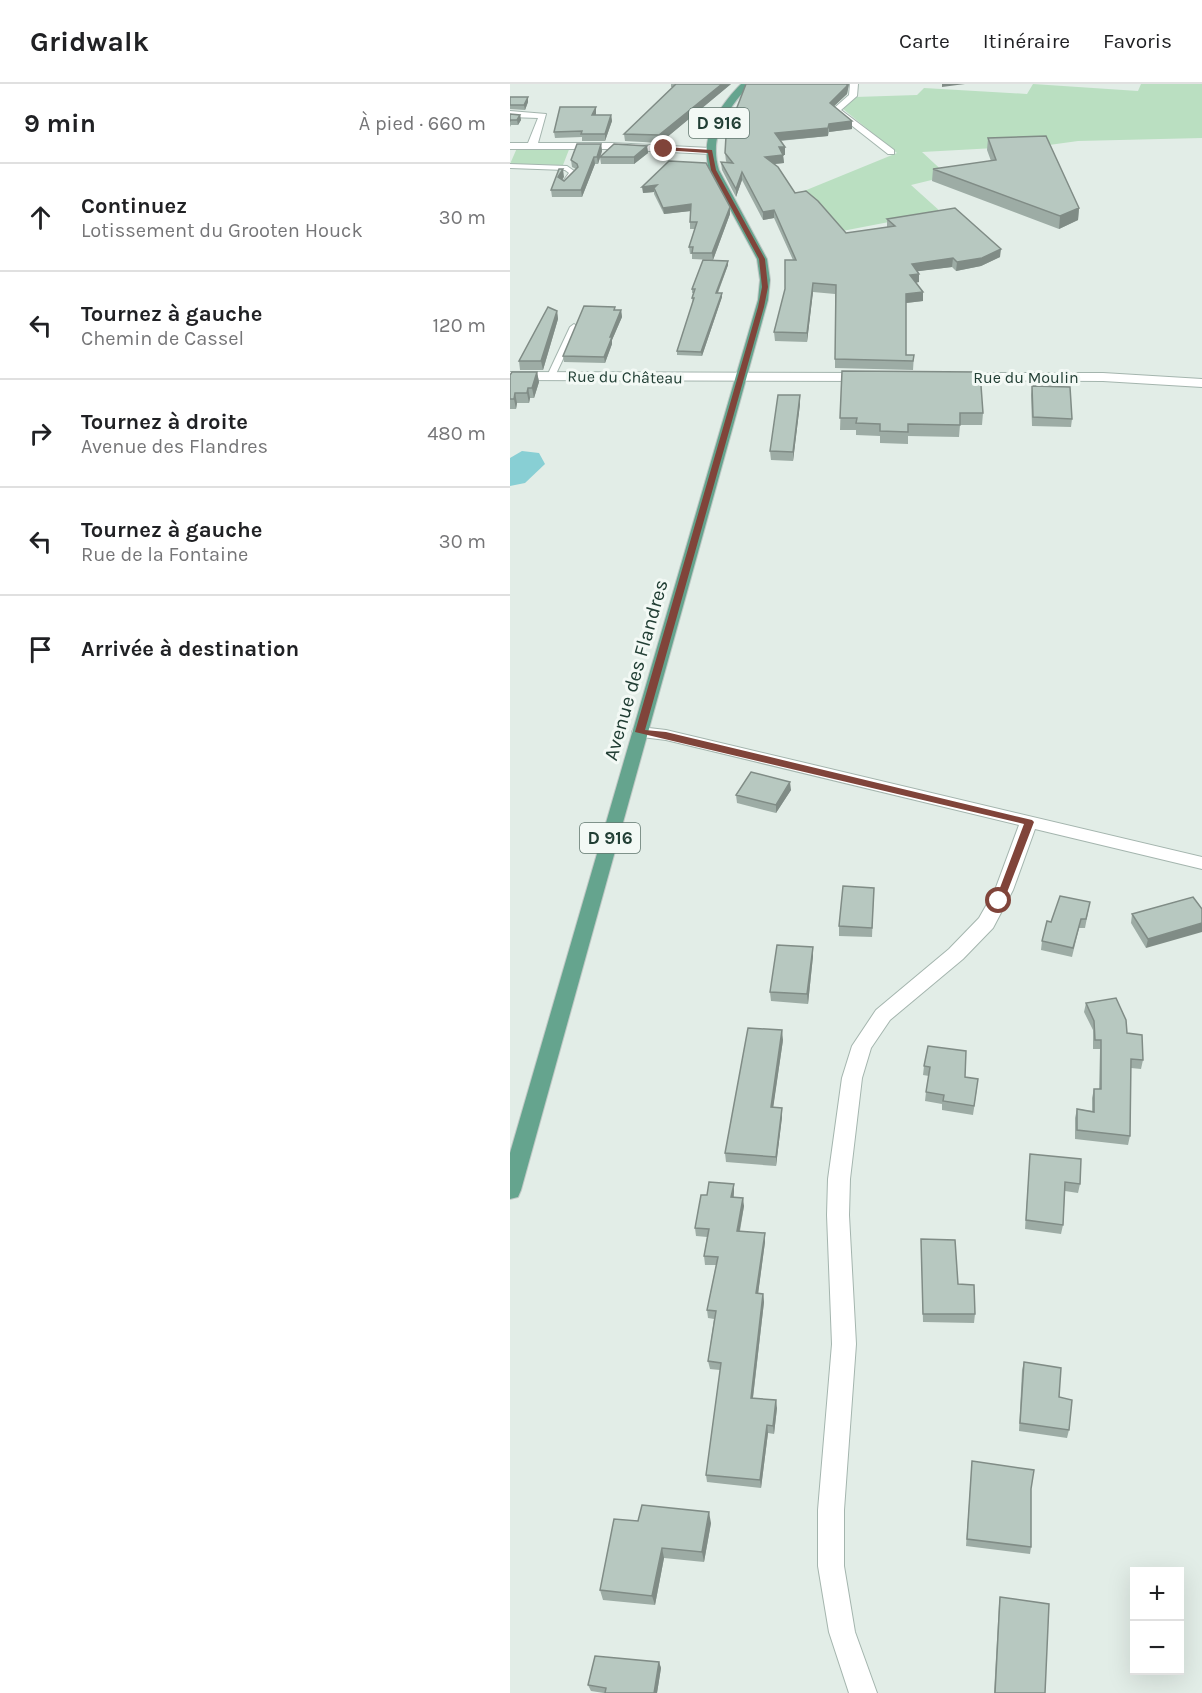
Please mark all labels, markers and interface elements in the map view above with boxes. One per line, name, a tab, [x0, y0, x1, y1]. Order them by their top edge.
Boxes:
text: Gridwalk	[30, 25, 149, 58]
text: Carte	[899, 29, 950, 53]
text: Itinéraire	[983, 29, 1070, 53]
text: Favoris	[1103, 29, 1172, 53]
text: 9 min	[24, 108, 96, 139]
road number: D 916	[689, 108, 749, 138]
text: À pied · 660 m	[359, 112, 486, 135]
route end	[650, 135, 676, 161]
text: Continuez	[81, 193, 187, 219]
icon: ahead	[24, 201, 57, 234]
text: 30 m	[439, 206, 486, 229]
text: Lotissement du Grooten Houck	[81, 219, 363, 242]
text: Tournez à gauche	[81, 301, 262, 327]
icon: left	[24, 309, 57, 342]
text: 120 m	[432, 314, 486, 337]
text: Chemin de Cassel	[81, 327, 244, 350]
street label: Rue du Château	[567, 366, 683, 388]
street label: Rue du Moulin	[973, 368, 1079, 387]
text: Tournez à droite	[81, 409, 248, 435]
icon: right	[24, 417, 57, 450]
text: 480 m	[427, 422, 486, 445]
text: Avenue des Flandres	[81, 435, 268, 458]
text: Tournez à gauche	[81, 517, 262, 543]
icon: left	[24, 525, 57, 558]
text: 30 m	[439, 530, 486, 553]
text: Rue de la Fontaine	[81, 543, 248, 566]
street label: Avenue des Flandres	[599, 577, 673, 763]
icon: arrive	[24, 633, 57, 666]
text: Arrivée à destination	[81, 636, 299, 662]
road number: D 916	[580, 823, 640, 853]
route start	[985, 887, 1011, 913]
map controls	[1130, 1567, 1184, 1675]
button: +	[1130, 1567, 1184, 1621]
button: −	[1130, 1621, 1184, 1675]

